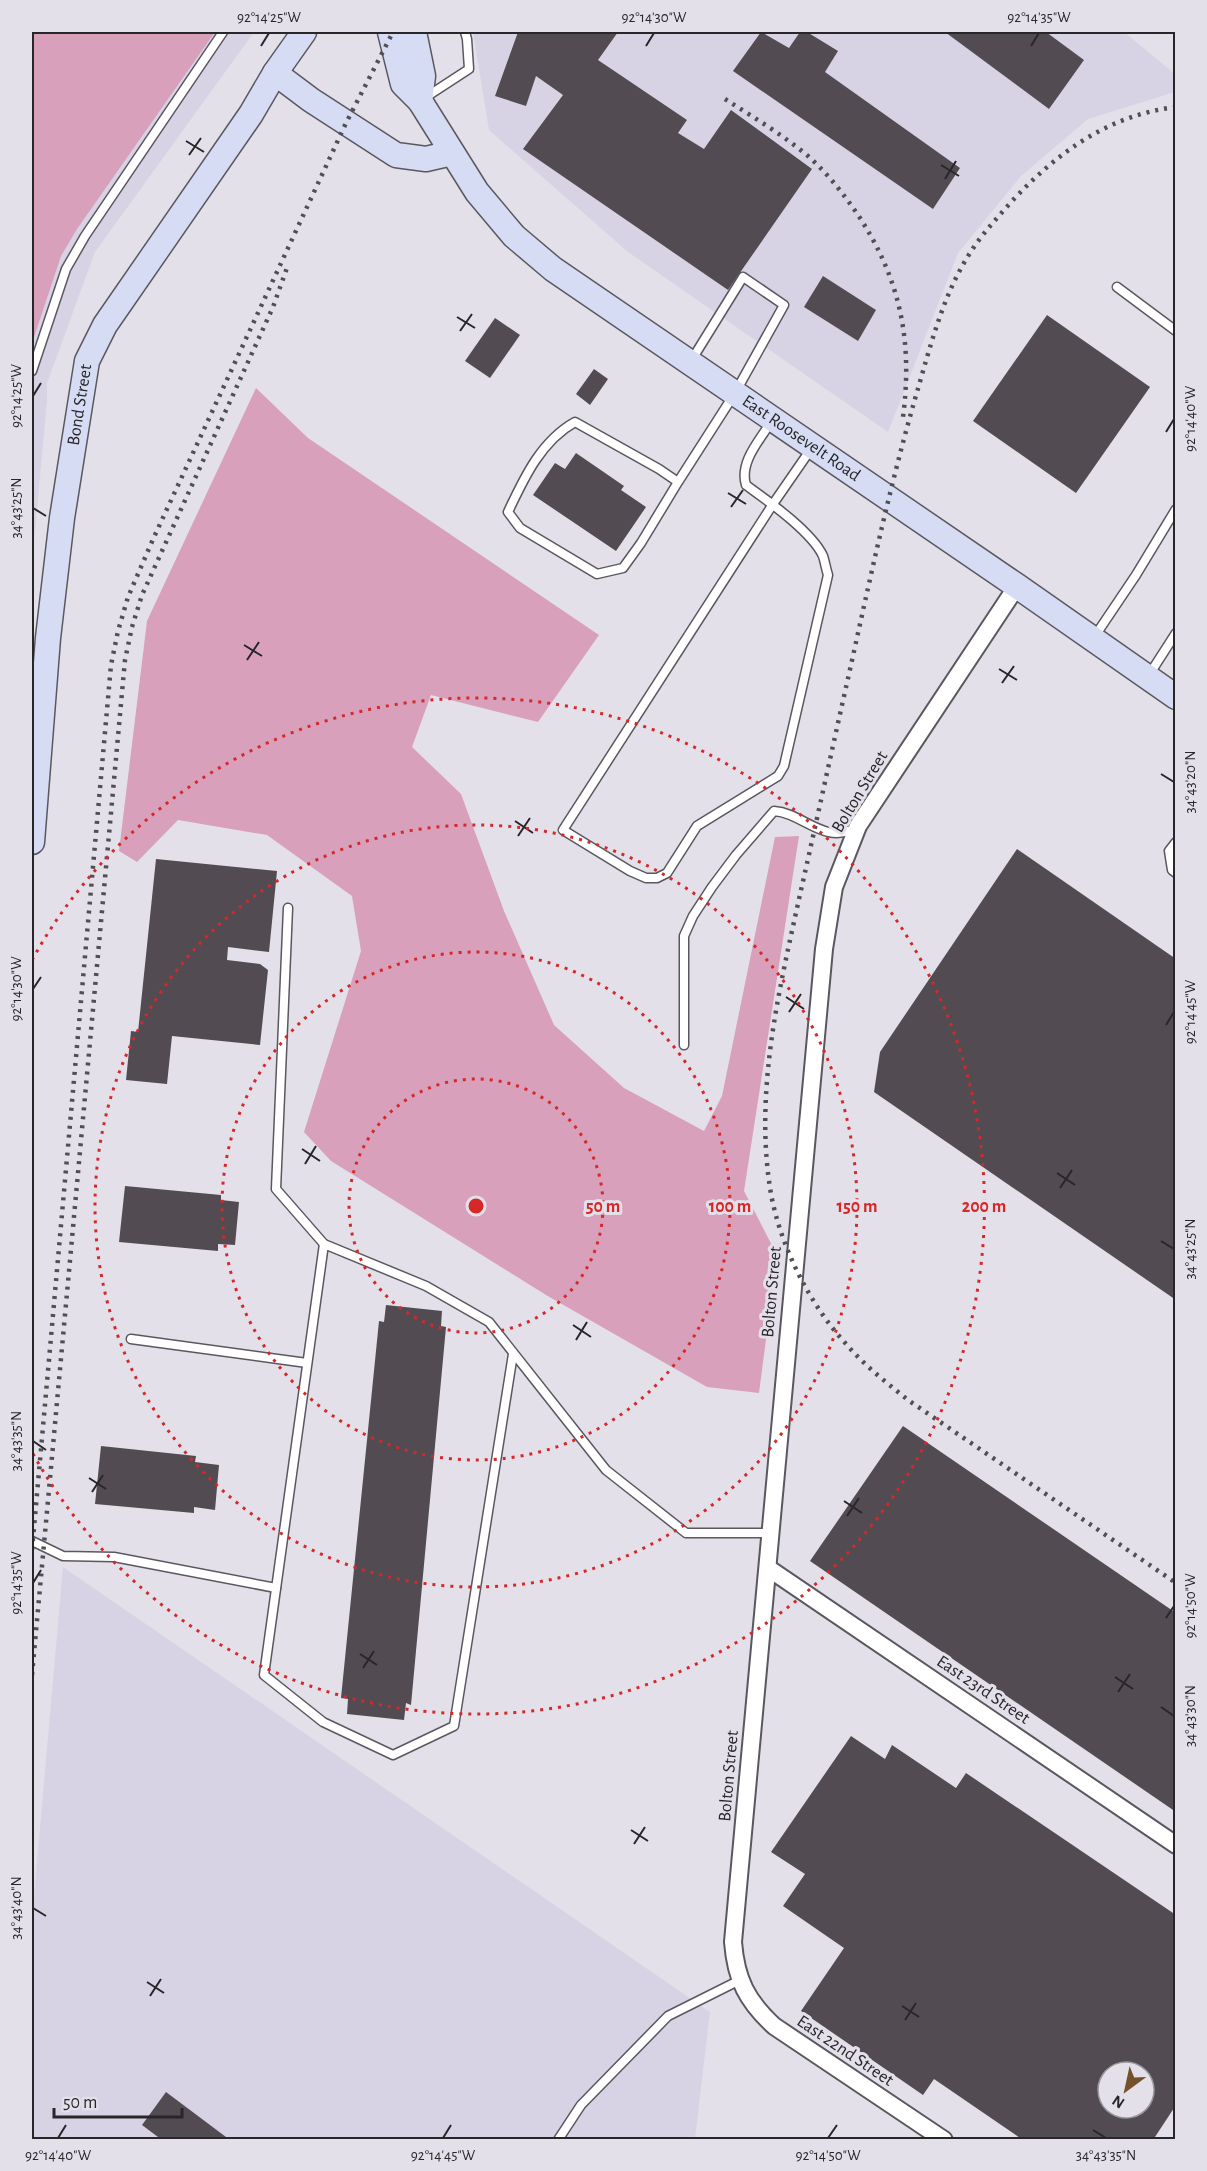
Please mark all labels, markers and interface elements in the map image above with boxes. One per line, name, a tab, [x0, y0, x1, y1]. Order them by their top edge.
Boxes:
text: 92°14'25"W	[237, 10, 302, 25]
text: 92°14'30"W	[621, 10, 687, 25]
text: 92°14'35"W	[1007, 10, 1071, 25]
text: 92°14'25"W	[9, 363, 24, 428]
street label: Bond Street	[65, 363, 95, 447]
text: 92°14'40"W	[1183, 385, 1198, 452]
street label: East Roosevelt Road	[739, 392, 863, 485]
text: 34°43'25"N	[9, 477, 24, 539]
street label: Bolton Street	[829, 748, 891, 836]
text: 34°43'20"N	[1183, 751, 1198, 813]
text: 92°14'30"W	[9, 956, 24, 1022]
text: 92°14'45"W	[1183, 979, 1198, 1044]
centre of rings	[466, 1196, 486, 1216]
text: 50 m	[586, 1198, 620, 1216]
text: 100 m	[709, 1198, 751, 1216]
text: 150 m	[837, 1198, 877, 1216]
text: 200 m	[962, 1198, 1006, 1216]
text: 34°43'25"N	[1183, 1218, 1198, 1280]
street label: Bolton Street	[759, 1245, 785, 1338]
text: 34°43'35"N	[9, 1411, 24, 1471]
text: 92°14'35"W	[9, 1551, 24, 1615]
text: 92°14'50"W	[1183, 1573, 1198, 1639]
street label: East 23rd Street	[933, 1652, 1033, 1728]
text: 34°43'30"N	[1183, 1685, 1198, 1747]
street label: Bolton Street	[716, 1729, 742, 1822]
text: 34°43'40"N	[9, 1876, 24, 1940]
street label: East 22nd Street	[793, 2012, 897, 2090]
north arrow	[1096, 2060, 1156, 2120]
scale bar	[54, 2081, 182, 2119]
text: N	[1109, 2092, 1127, 2111]
text: 50 m	[63, 2094, 97, 2112]
text: 92°14'40"W	[25, 2148, 92, 2163]
text: 92°14'45"W	[411, 2148, 476, 2163]
text: 92°14'50"W	[795, 2148, 861, 2163]
text: 34°43'35"N	[1076, 2148, 1136, 2163]

